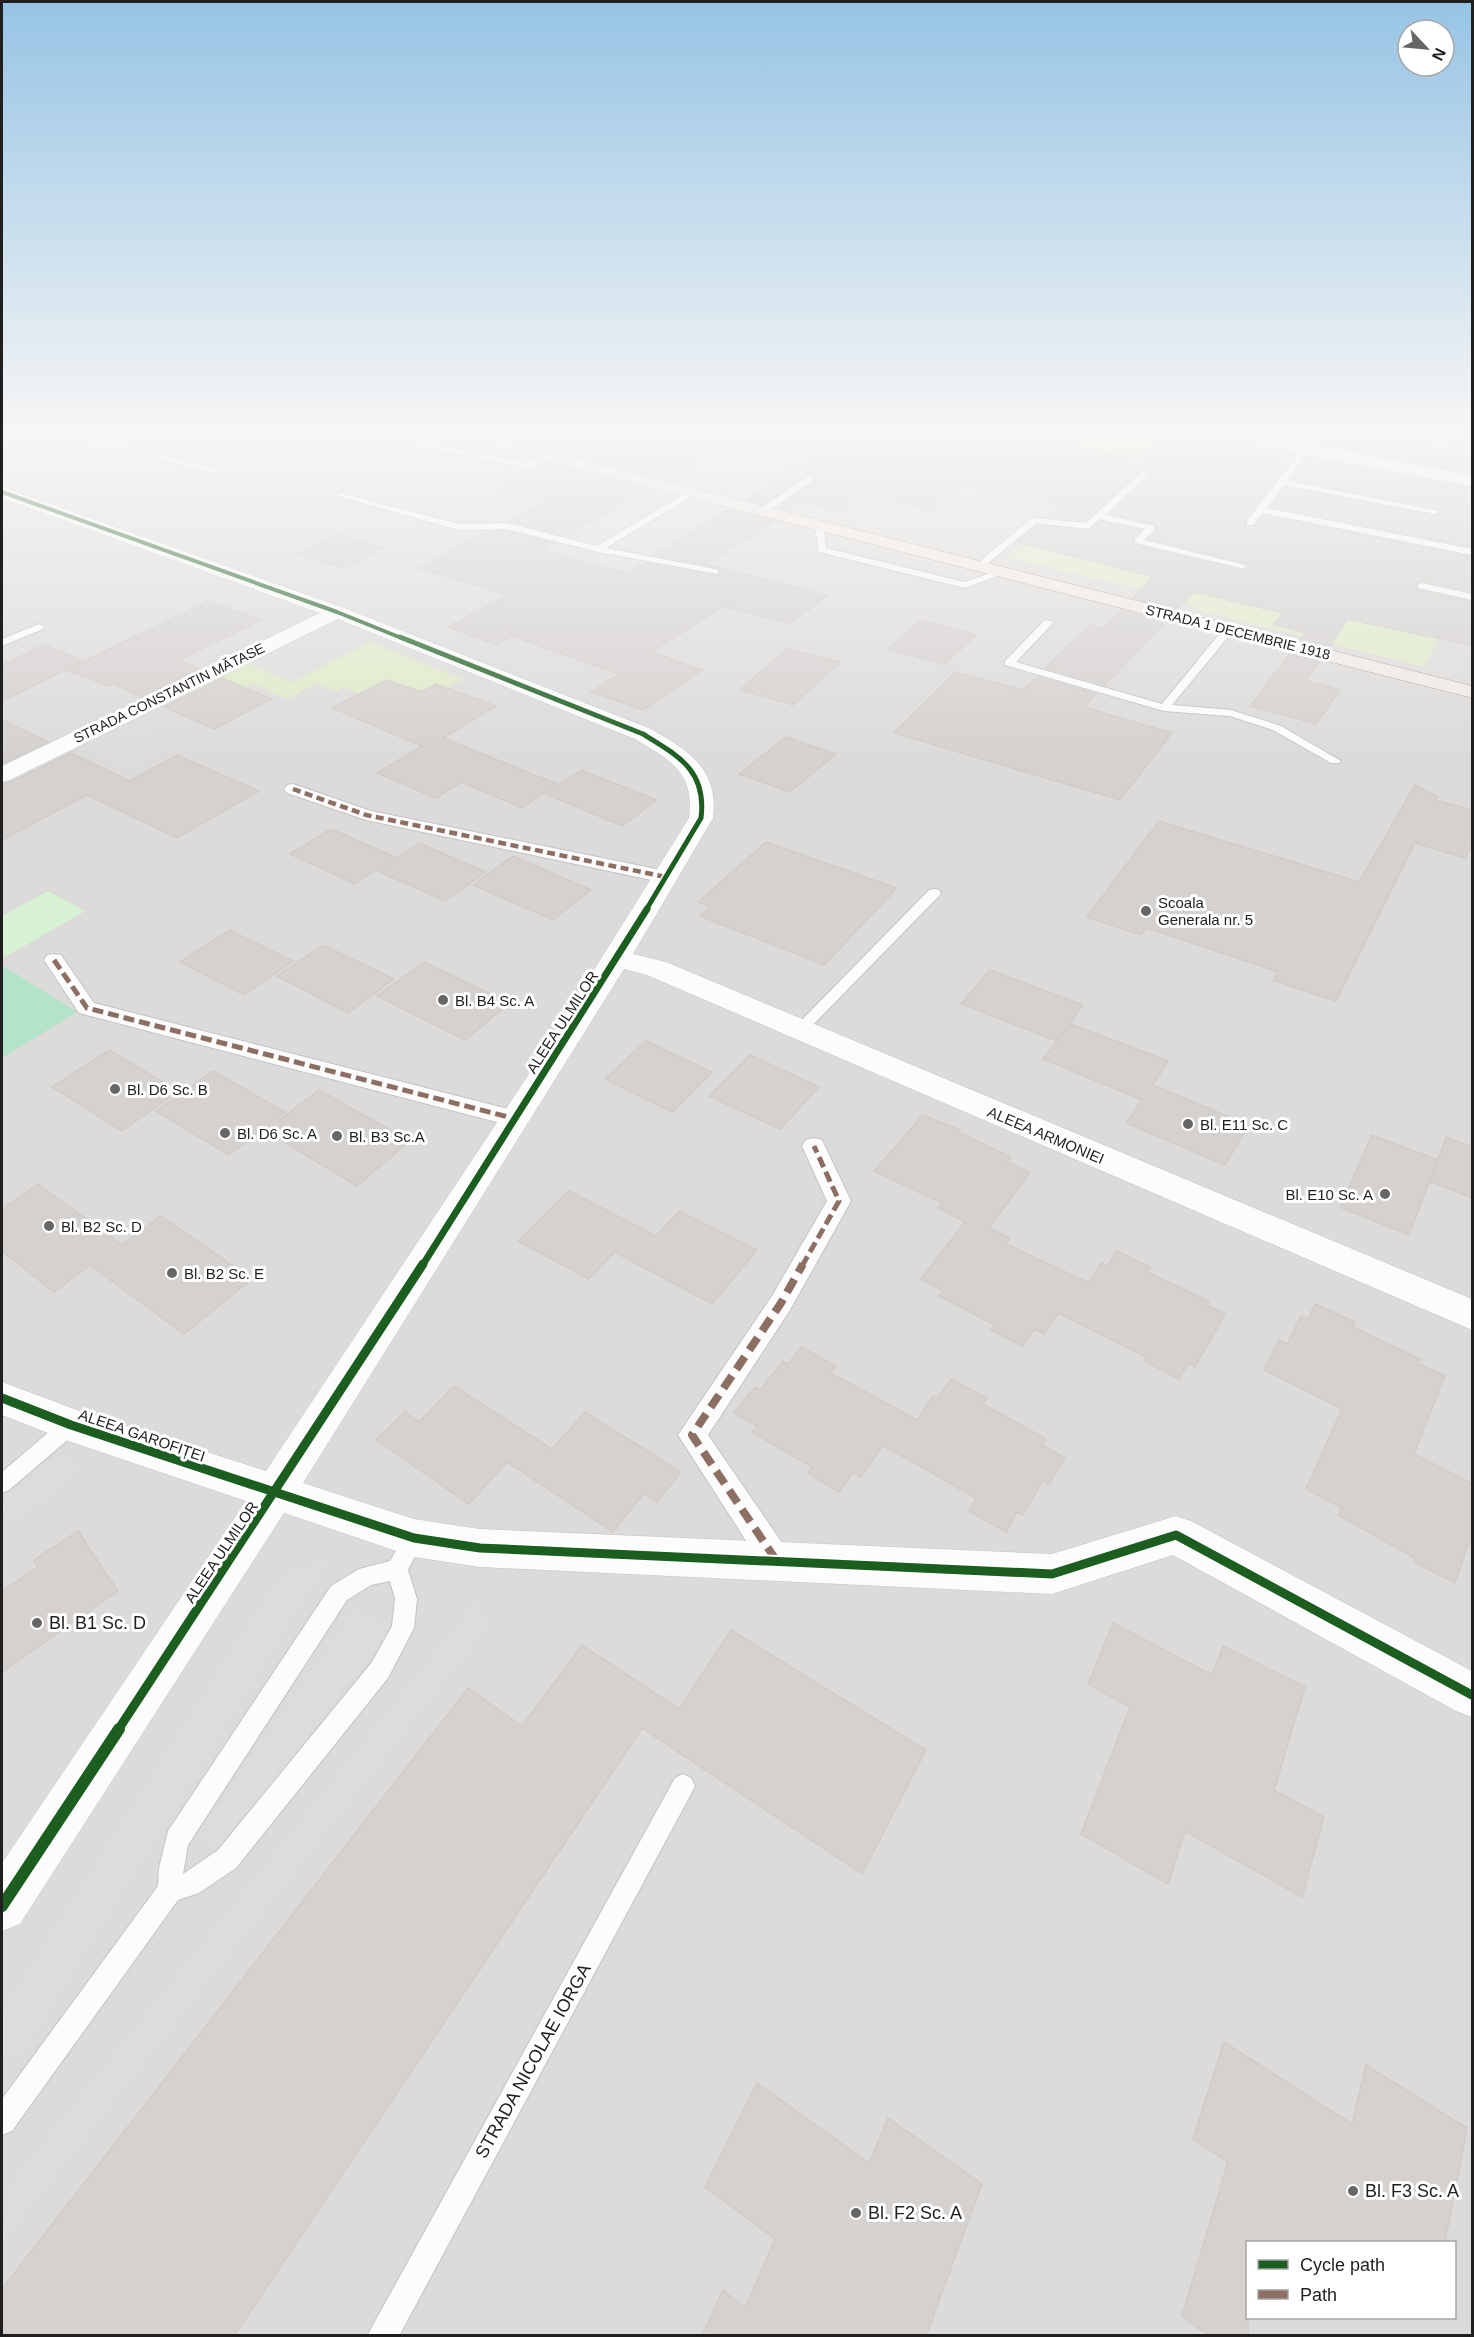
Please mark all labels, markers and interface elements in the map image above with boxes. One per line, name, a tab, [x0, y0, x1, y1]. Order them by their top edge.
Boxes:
north arrow	[1396, 18, 1456, 78]
text: N	[1429, 45, 1449, 63]
street label: STRADA 1 DECEMBRIE 1918	[1144, 601, 1332, 663]
street label: STRADA CONSTANTIN MĂTASE	[71, 640, 267, 746]
place label: Scoala Generala nr. 5	[1158, 894, 1253, 928]
marker: Scoala Generala nr. 5	[1139, 904, 1153, 918]
street label: ALEEA ULMILOR	[523, 968, 601, 1076]
place label: Bl. B4 Sc. A	[455, 992, 534, 1009]
marker: Bl. B4 Sc. A	[436, 993, 450, 1007]
place label: Bl. D6 Sc. B	[127, 1081, 208, 1098]
marker: Bl. D6 Sc. B	[108, 1082, 122, 1096]
street label: ALEEA ARMONIEI	[985, 1103, 1107, 1167]
place label: Bl. E11 Sc. C	[1200, 1116, 1288, 1133]
marker: Bl. E11 Sc. C	[1181, 1117, 1195, 1131]
place label: Bl. D6 Sc. A	[237, 1125, 317, 1142]
marker: Bl. D6 Sc. A	[218, 1126, 232, 1140]
place label: Bl. B3 Sc.A	[349, 1128, 425, 1145]
marker: Bl. B3 Sc.A	[330, 1129, 344, 1143]
place label: Bl. E10 Sc. A	[1285, 1186, 1373, 1203]
marker: Bl. E10 Sc. A	[1378, 1187, 1392, 1201]
place label: Bl. B2 Sc. D	[61, 1218, 142, 1235]
marker: Bl. B2 Sc. D	[42, 1219, 56, 1233]
place label: Bl. B2 Sc. E	[184, 1265, 264, 1282]
marker: Bl. B2 Sc. E	[165, 1266, 179, 1280]
street label: ALEEA GAROFIȚEI	[77, 1405, 207, 1465]
street label: ALEEA ULMILOR	[181, 1498, 261, 1606]
place label: Bl. B1 Sc. D	[49, 1613, 146, 1633]
marker: Bl. B1 Sc. D	[30, 1616, 44, 1630]
street label: STRADA NICOLAE IORGA	[471, 1960, 595, 2162]
place label: Bl. F3 Sc. A	[1365, 2181, 1459, 2201]
marker: Bl. F3 Sc. A	[1346, 2184, 1360, 2198]
place label: Bl. F2 Sc. A	[868, 2203, 962, 2223]
marker: Bl. F2 Sc. A	[849, 2206, 863, 2220]
legend	[1246, 2241, 1456, 2319]
text: Cycle path	[1300, 2255, 1385, 2275]
text: Path	[1300, 2285, 1337, 2305]

